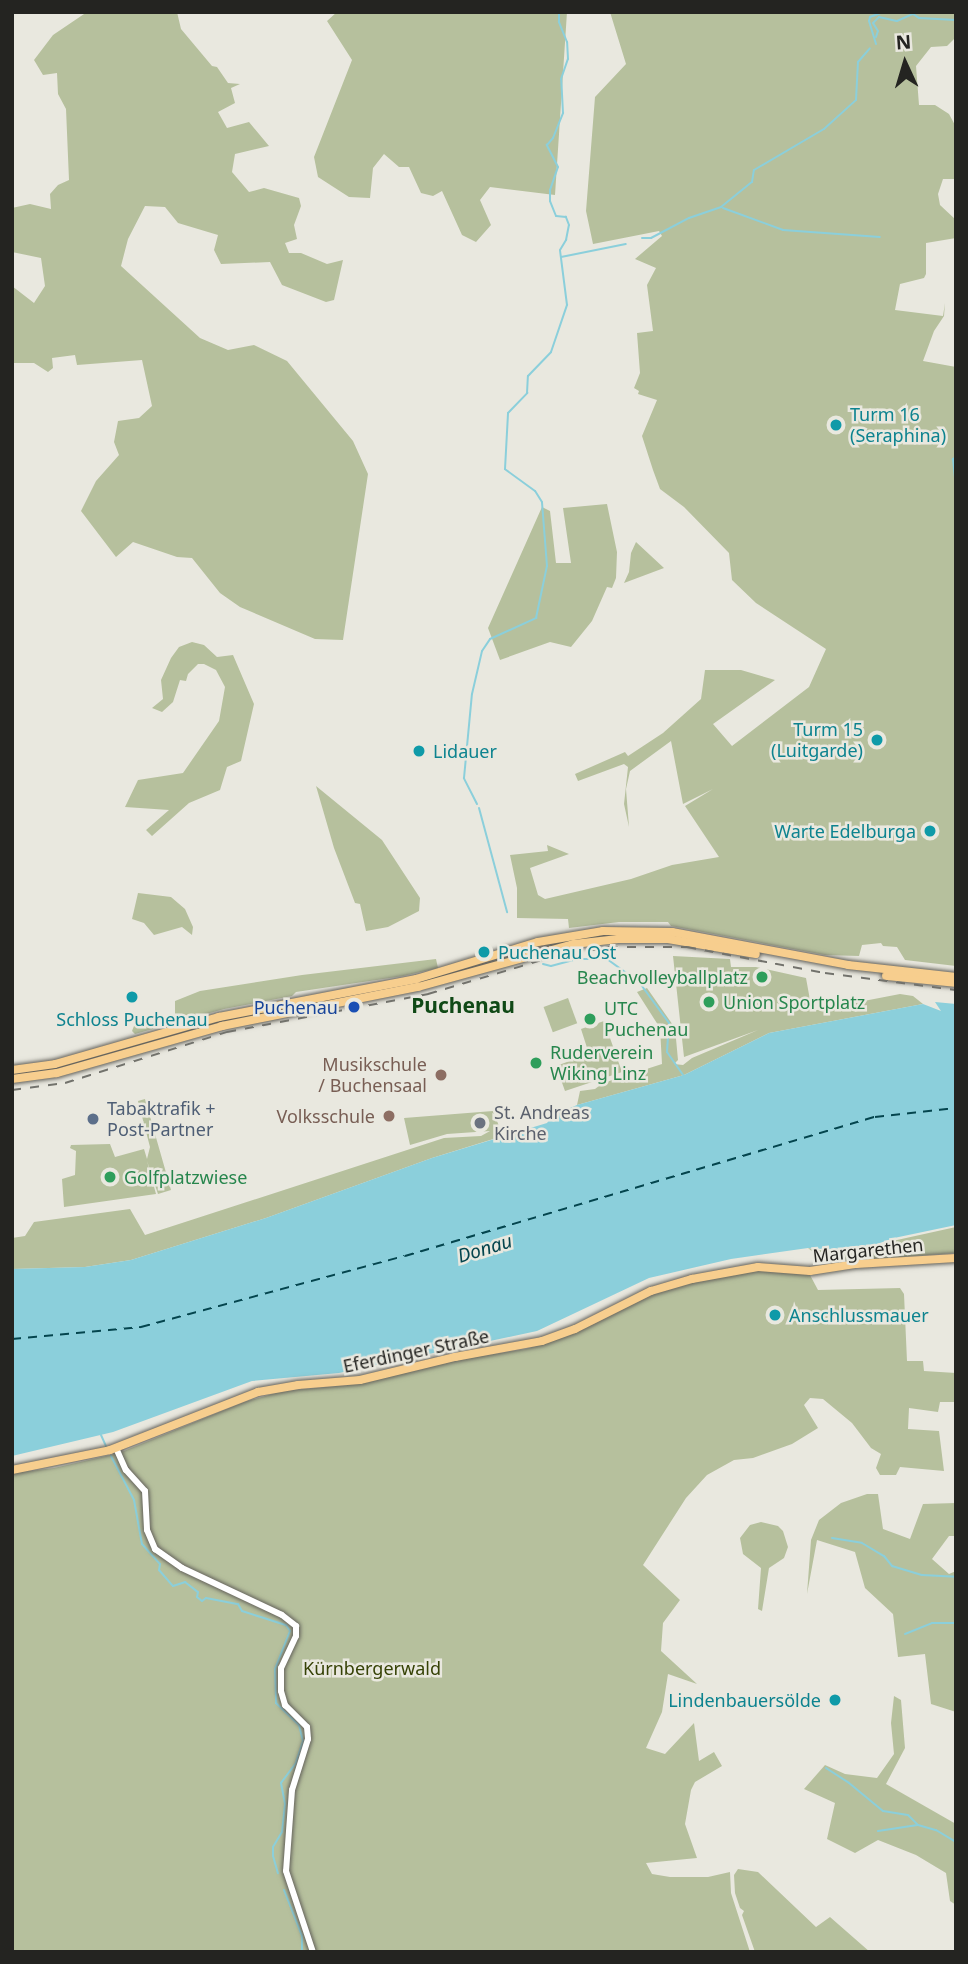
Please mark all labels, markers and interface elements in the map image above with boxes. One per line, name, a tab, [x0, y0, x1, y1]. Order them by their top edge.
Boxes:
north arrow	[870, 28, 940, 98]
text: N	[895, 29, 912, 56]
place label: Turm 16 (Seraphina)	[850, 404, 946, 446]
marker: Turm 16 (Seraphina)	[828, 417, 844, 433]
place label: Turm 15 (Luitgarde)	[771, 719, 863, 762]
marker: Turm 15 (Luitgarde)	[869, 732, 885, 748]
place label: Lidauer	[433, 740, 497, 762]
marker: Lidauer	[411, 743, 427, 759]
place label: Warte Edelburga	[774, 820, 916, 842]
marker: Warte Edelburga	[922, 823, 938, 839]
place label: Puchenau Ost	[498, 941, 616, 963]
marker: Puchenau Ost	[476, 944, 492, 960]
place label: Beachvolleyballplatz	[577, 966, 748, 988]
marker: Beachvolleyballplatz	[754, 969, 770, 985]
marker: Schloss Puchenau	[124, 989, 140, 1005]
place label: Union Sportplatz	[723, 991, 865, 1013]
district label: Puchenau	[411, 992, 515, 1018]
marker: Union Sportplatz	[701, 994, 717, 1010]
place label: Puchenau	[254, 996, 338, 1018]
marker: Puchenau	[344, 997, 364, 1017]
place label: UTC Puchenau	[604, 998, 688, 1040]
place label: Schloss Puchenau	[56, 1008, 208, 1030]
marker: UTC Puchenau	[582, 1011, 598, 1027]
place label: Ruderverein Wiking Linz	[550, 1042, 653, 1084]
place label: Musikschule / Buchensaal	[318, 1054, 427, 1096]
marker: Ruderverein Wiking Linz	[528, 1055, 544, 1071]
marker: Musikschule / Buchensaal	[433, 1067, 449, 1083]
place label: Tabaktrafik + Post-Partner	[107, 1098, 216, 1140]
place label: St. Andreas Kirche	[494, 1102, 590, 1144]
place label: Volksschule	[276, 1105, 375, 1127]
marker: Volksschule	[381, 1108, 397, 1124]
marker: Tabaktrafik + Post-Partner	[85, 1111, 101, 1127]
marker: St. Andreas Kirche	[472, 1115, 488, 1131]
place label: Golfplatzwiese	[124, 1166, 247, 1188]
marker: Golfplatzwiese	[102, 1169, 118, 1185]
water label: Donau	[455, 1230, 515, 1268]
street label: Margarethen	[812, 1233, 924, 1267]
place label: Anschlussmauer	[789, 1304, 929, 1326]
marker: Anschlussmauer	[767, 1307, 783, 1323]
street label: Eferdinger Straße	[341, 1325, 491, 1377]
park label: Kürnbergerwald	[303, 1657, 441, 1679]
place label: Lindenbauersölde	[668, 1689, 821, 1711]
marker: Lindenbauersölde	[827, 1692, 843, 1708]

